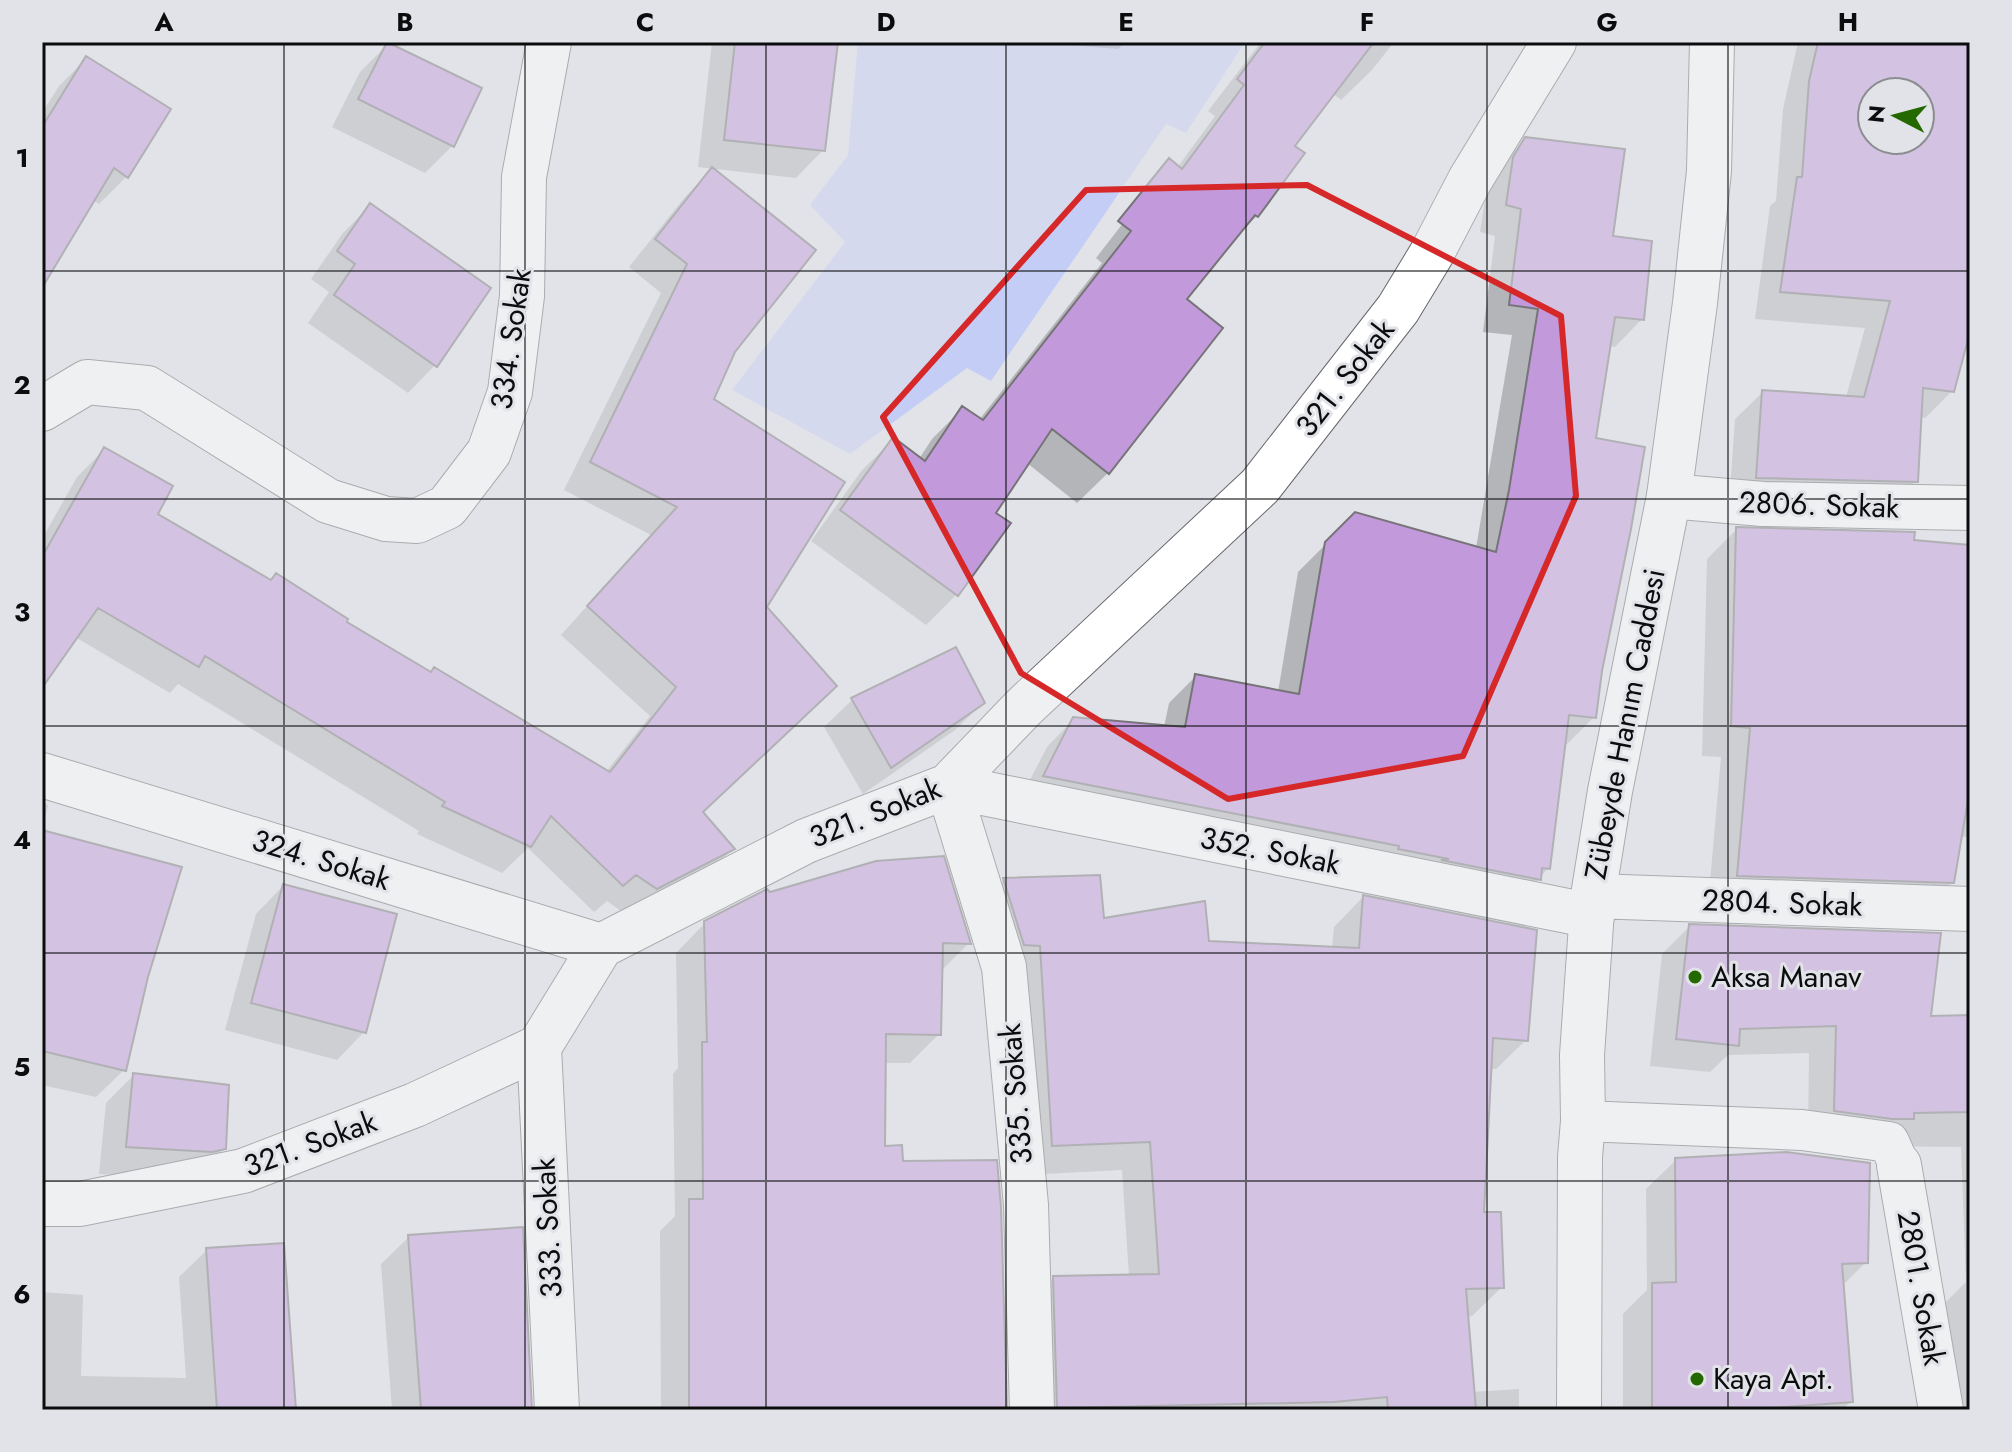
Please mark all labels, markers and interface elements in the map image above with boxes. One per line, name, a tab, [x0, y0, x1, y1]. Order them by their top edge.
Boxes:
text: A	[153, 3, 174, 41]
text: B	[396, 3, 414, 41]
text: C	[636, 3, 654, 41]
text: D	[876, 3, 896, 41]
text: E	[1118, 3, 1134, 41]
text: F	[1360, 3, 1374, 41]
text: G	[1596, 3, 1618, 41]
text: H	[1838, 3, 1858, 41]
north arrow	[1856, 76, 1936, 156]
text: N	[1859, 104, 1893, 124]
text: 1	[15, 139, 29, 177]
street label: 334. Sokak	[479, 265, 542, 412]
street label: 321. Sokak	[1285, 309, 1405, 446]
text: 2	[13, 366, 31, 404]
street label: 2806. Sokak	[1738, 480, 1901, 529]
street label: Zübeyde Hanım Caddesi	[1573, 565, 1676, 883]
text: 3	[14, 593, 30, 631]
street label: 321. Sokak	[803, 766, 948, 858]
street label: 352. Sokak	[1196, 816, 1345, 885]
street label: 324. Sokak	[247, 818, 396, 901]
text: 4	[13, 821, 31, 859]
street label: 2804. Sokak	[1701, 878, 1864, 927]
place label: Aksa Manav	[1711, 955, 1862, 998]
marker: Aksa Manav	[1686, 968, 1704, 986]
street label: 335. Sokak	[988, 1021, 1043, 1166]
text: 5	[14, 1048, 30, 1086]
street label: 321. Sokak	[237, 1099, 383, 1187]
street label: 333. Sokak	[522, 1156, 573, 1299]
street label: 2801. Sokak	[1887, 1207, 1956, 1370]
text: 6	[13, 1275, 31, 1313]
place label: Kaya Apt.	[1713, 1357, 1834, 1400]
marker: Kaya Apt.	[1688, 1370, 1706, 1388]

